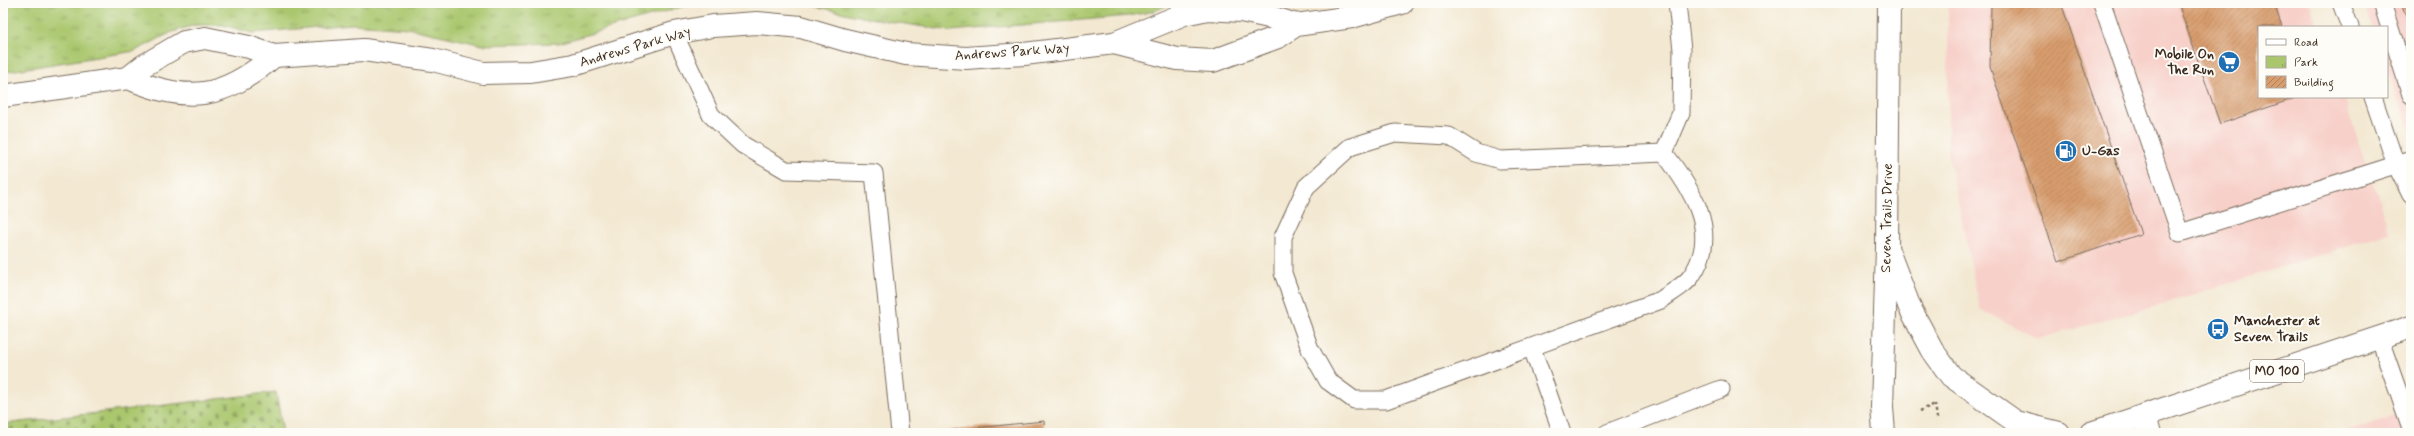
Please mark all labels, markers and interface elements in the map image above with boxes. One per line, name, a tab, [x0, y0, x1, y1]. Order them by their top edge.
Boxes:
street label: Andrews Park Way	[577, 23, 693, 71]
legend	[2258, 26, 2388, 98]
text: Road	[2294, 35, 2318, 51]
street label: Andrews Park Way	[954, 39, 1070, 65]
place label: Mobile On The Run	[2155, 45, 2214, 79]
supermarket icon: Mobile On The Run	[2216, 49, 2242, 75]
text: Park	[2294, 55, 2318, 71]
text: Building	[2294, 75, 2334, 92]
fuel station icon: U-Gas	[2053, 138, 2079, 164]
place label: U-Gas	[2082, 142, 2120, 160]
street label: Seven Trails Drive	[1877, 163, 1897, 273]
place label: Manchester at Seven Trails	[2234, 312, 2320, 346]
bus stop icon: Manchester at Seven Trails	[2205, 316, 2231, 342]
road number: MO 100	[2250, 360, 2304, 382]

